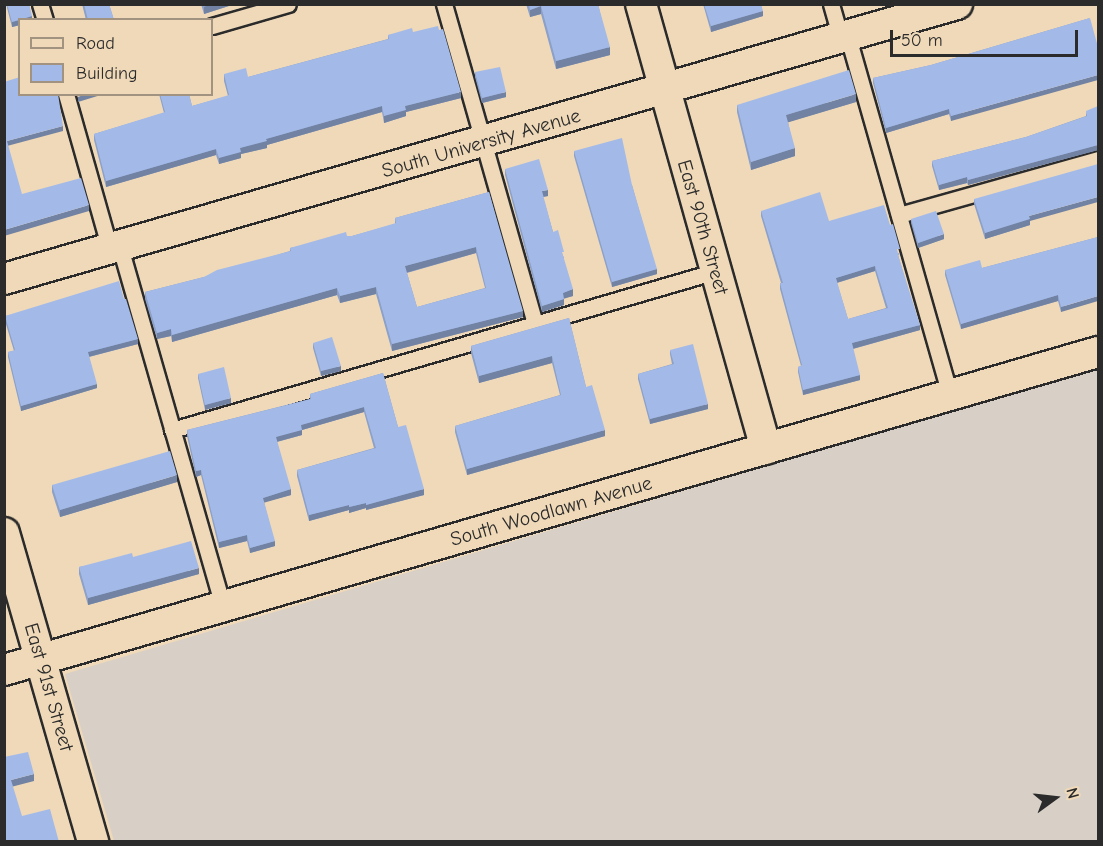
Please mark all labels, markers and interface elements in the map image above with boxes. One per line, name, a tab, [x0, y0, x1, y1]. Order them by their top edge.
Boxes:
legend	[18, 18, 213, 96]
scale bar	[893, 18, 1080, 56]
text: 50 m	[901, 30, 943, 51]
text: Road	[76, 33, 115, 54]
text: Building	[76, 63, 138, 84]
street label: South University Avenue	[379, 103, 583, 183]
street label: East 90th Street	[672, 157, 734, 297]
street label: South Woodlawn Avenue	[447, 471, 655, 551]
street label: East 91st Street	[19, 620, 79, 754]
north arrow	[1025, 768, 1085, 828]
text: N	[1062, 786, 1082, 801]

